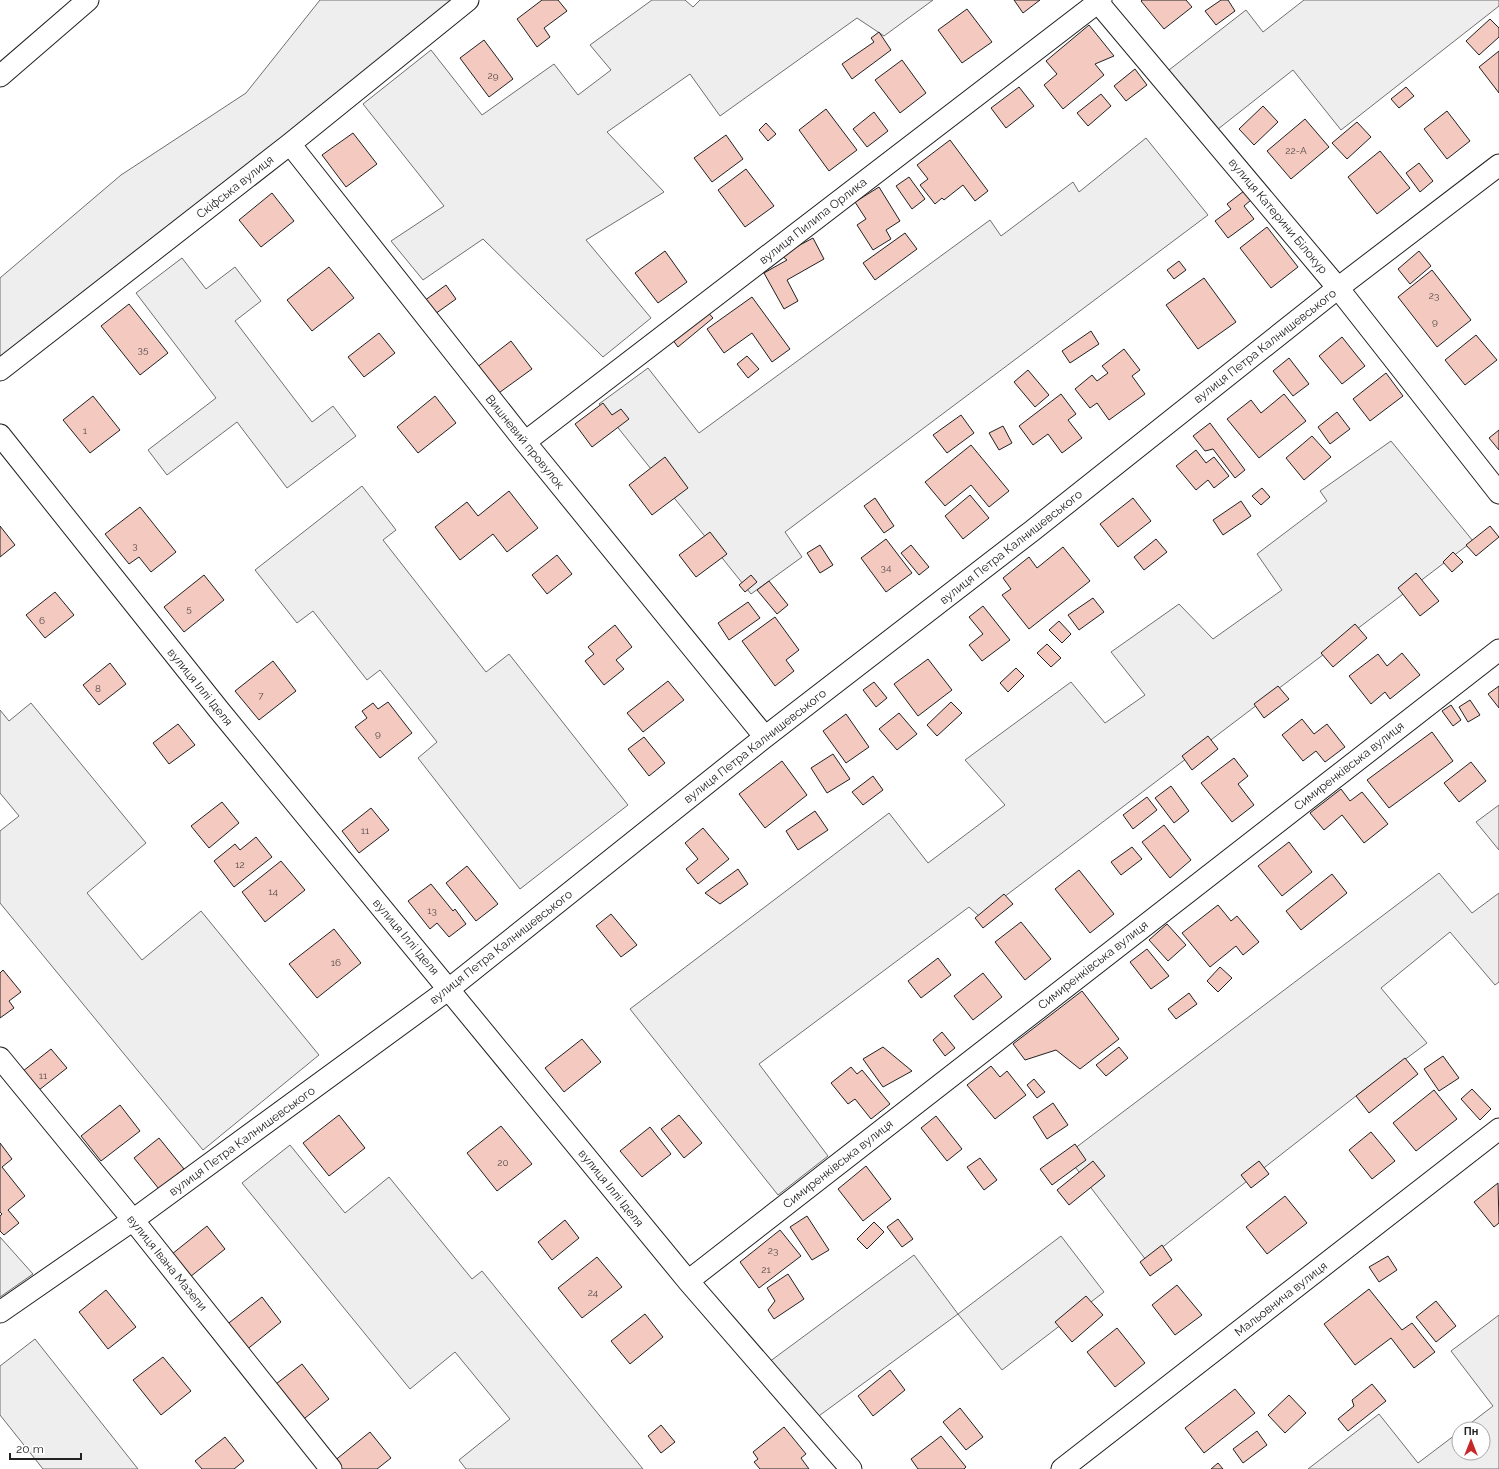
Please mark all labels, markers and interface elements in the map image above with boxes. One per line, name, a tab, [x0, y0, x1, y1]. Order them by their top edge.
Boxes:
house number: 29	[487, 70, 499, 81]
house number: 22-А	[1285, 145, 1307, 156]
street label: Скіфська вулиця	[194, 153, 276, 221]
street label: вулиця Катерини Білокур	[1226, 156, 1330, 276]
street label: вулиця Пилипа Орлика	[757, 175, 869, 267]
street label: вулиця Петра Калнишевського	[1191, 286, 1339, 406]
house number: 23	[1429, 290, 1439, 301]
house number: 9	[1432, 316, 1438, 327]
house number: 35	[138, 344, 149, 355]
street label: Вишневий провулок	[483, 392, 567, 492]
house number: 1	[83, 425, 88, 436]
street label: вулиця Петра Калнишевського	[937, 487, 1085, 607]
house number: 3	[132, 540, 138, 551]
house number: 34	[881, 562, 892, 573]
house number: 5	[186, 603, 192, 614]
house number: 6	[39, 615, 45, 626]
street label: вулиця Іллі Іделя	[165, 646, 235, 728]
house number: 8	[95, 683, 101, 694]
street label: вулиця Петра Калнишевського	[681, 686, 829, 806]
house number: 7	[258, 690, 264, 701]
street label: Симиренківська вулиця	[1291, 719, 1407, 813]
house number: 9	[375, 728, 381, 739]
house number: 11	[361, 825, 370, 836]
house number: 12	[235, 859, 245, 870]
house number: 14	[268, 886, 278, 897]
street label: вулиця Петра Калнишевського	[427, 887, 575, 1007]
street label: вулиця Іллі Іделя	[370, 896, 442, 978]
house number: 13	[427, 905, 437, 916]
street label: Симиренківська вулиця	[1035, 918, 1151, 1012]
house number: 16	[331, 957, 341, 968]
house number: 11	[39, 1070, 48, 1081]
street label: вулиця Петра Калнишевського	[166, 1083, 318, 1199]
street label: Симиренківська вулиця	[780, 1117, 896, 1211]
street label: вулиця Іллі Іделя	[576, 1147, 646, 1229]
house number: 20	[497, 1157, 509, 1168]
street label: вулиця Івана Мазепи	[124, 1212, 210, 1314]
house number: 23	[768, 1245, 778, 1256]
street label: Мальовнича вулиця	[1232, 1259, 1330, 1339]
house number: 21	[761, 1264, 771, 1275]
house number: 24	[588, 1287, 599, 1298]
north arrow	[1451, 1421, 1491, 1461]
text: Пн	[1464, 1425, 1478, 1438]
scale bar	[10, 1435, 81, 1461]
text: 20 m	[16, 1442, 44, 1456]

